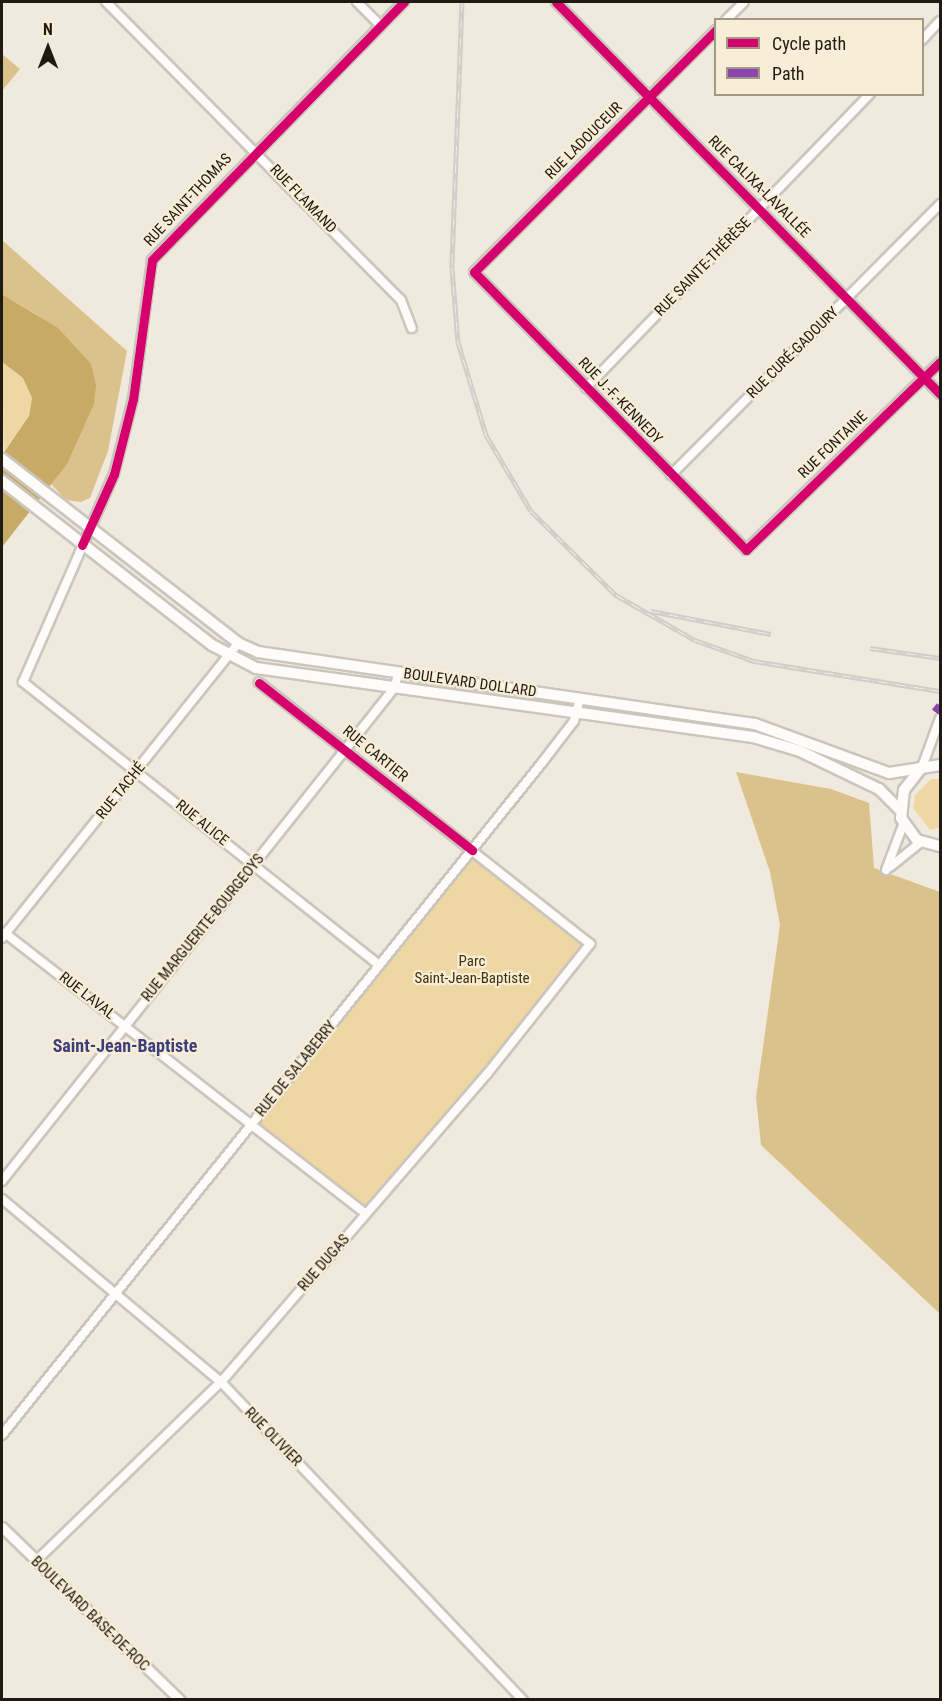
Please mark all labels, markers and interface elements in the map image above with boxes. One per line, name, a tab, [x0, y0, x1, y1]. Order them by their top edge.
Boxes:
north arrow	[18, 18, 78, 78]
legend	[714, 18, 924, 96]
text: N	[43, 20, 53, 39]
text: Cycle path	[772, 33, 846, 54]
text: Path	[772, 63, 805, 84]
street label: RUE LADOUCEUR	[542, 99, 626, 183]
street label: RUE CALIXA-LAVALLÉE	[704, 132, 814, 242]
street label: RUE SAINT-THOMAS	[140, 150, 236, 250]
street label: RUE FLAMAND	[266, 161, 340, 237]
street label: RUE SAINTE-THÉRÈSE	[651, 214, 755, 320]
street label: RUE CURÉ-GADOURY	[743, 303, 843, 403]
street label: RUE J.-F.-KENNEDY	[574, 354, 666, 448]
street label: RUE FONTAINE	[795, 408, 871, 482]
street label: BOULEVARD DOLLARD	[402, 665, 538, 701]
street label: RUE CARTIER	[339, 722, 411, 786]
street label: RUE TACHÉ	[93, 759, 149, 823]
street label: RUE ALICE	[172, 796, 232, 850]
street label: RUE MARGUERITE-BOURGEOYS	[138, 851, 268, 1005]
park label: Parc Saint-Jean-Baptiste	[414, 952, 530, 987]
street label: RUE LAVAL	[55, 969, 119, 1023]
street label: RUE DE SALABERRY	[252, 1017, 340, 1121]
district label: Saint-Jean-Baptiste	[53, 1035, 197, 1057]
street label: RUE DUGAS	[294, 1231, 354, 1295]
street label: RUE OLIVIER	[241, 1404, 305, 1470]
street label: BOULEVARD BASE-DE-ROC	[27, 1553, 153, 1675]

